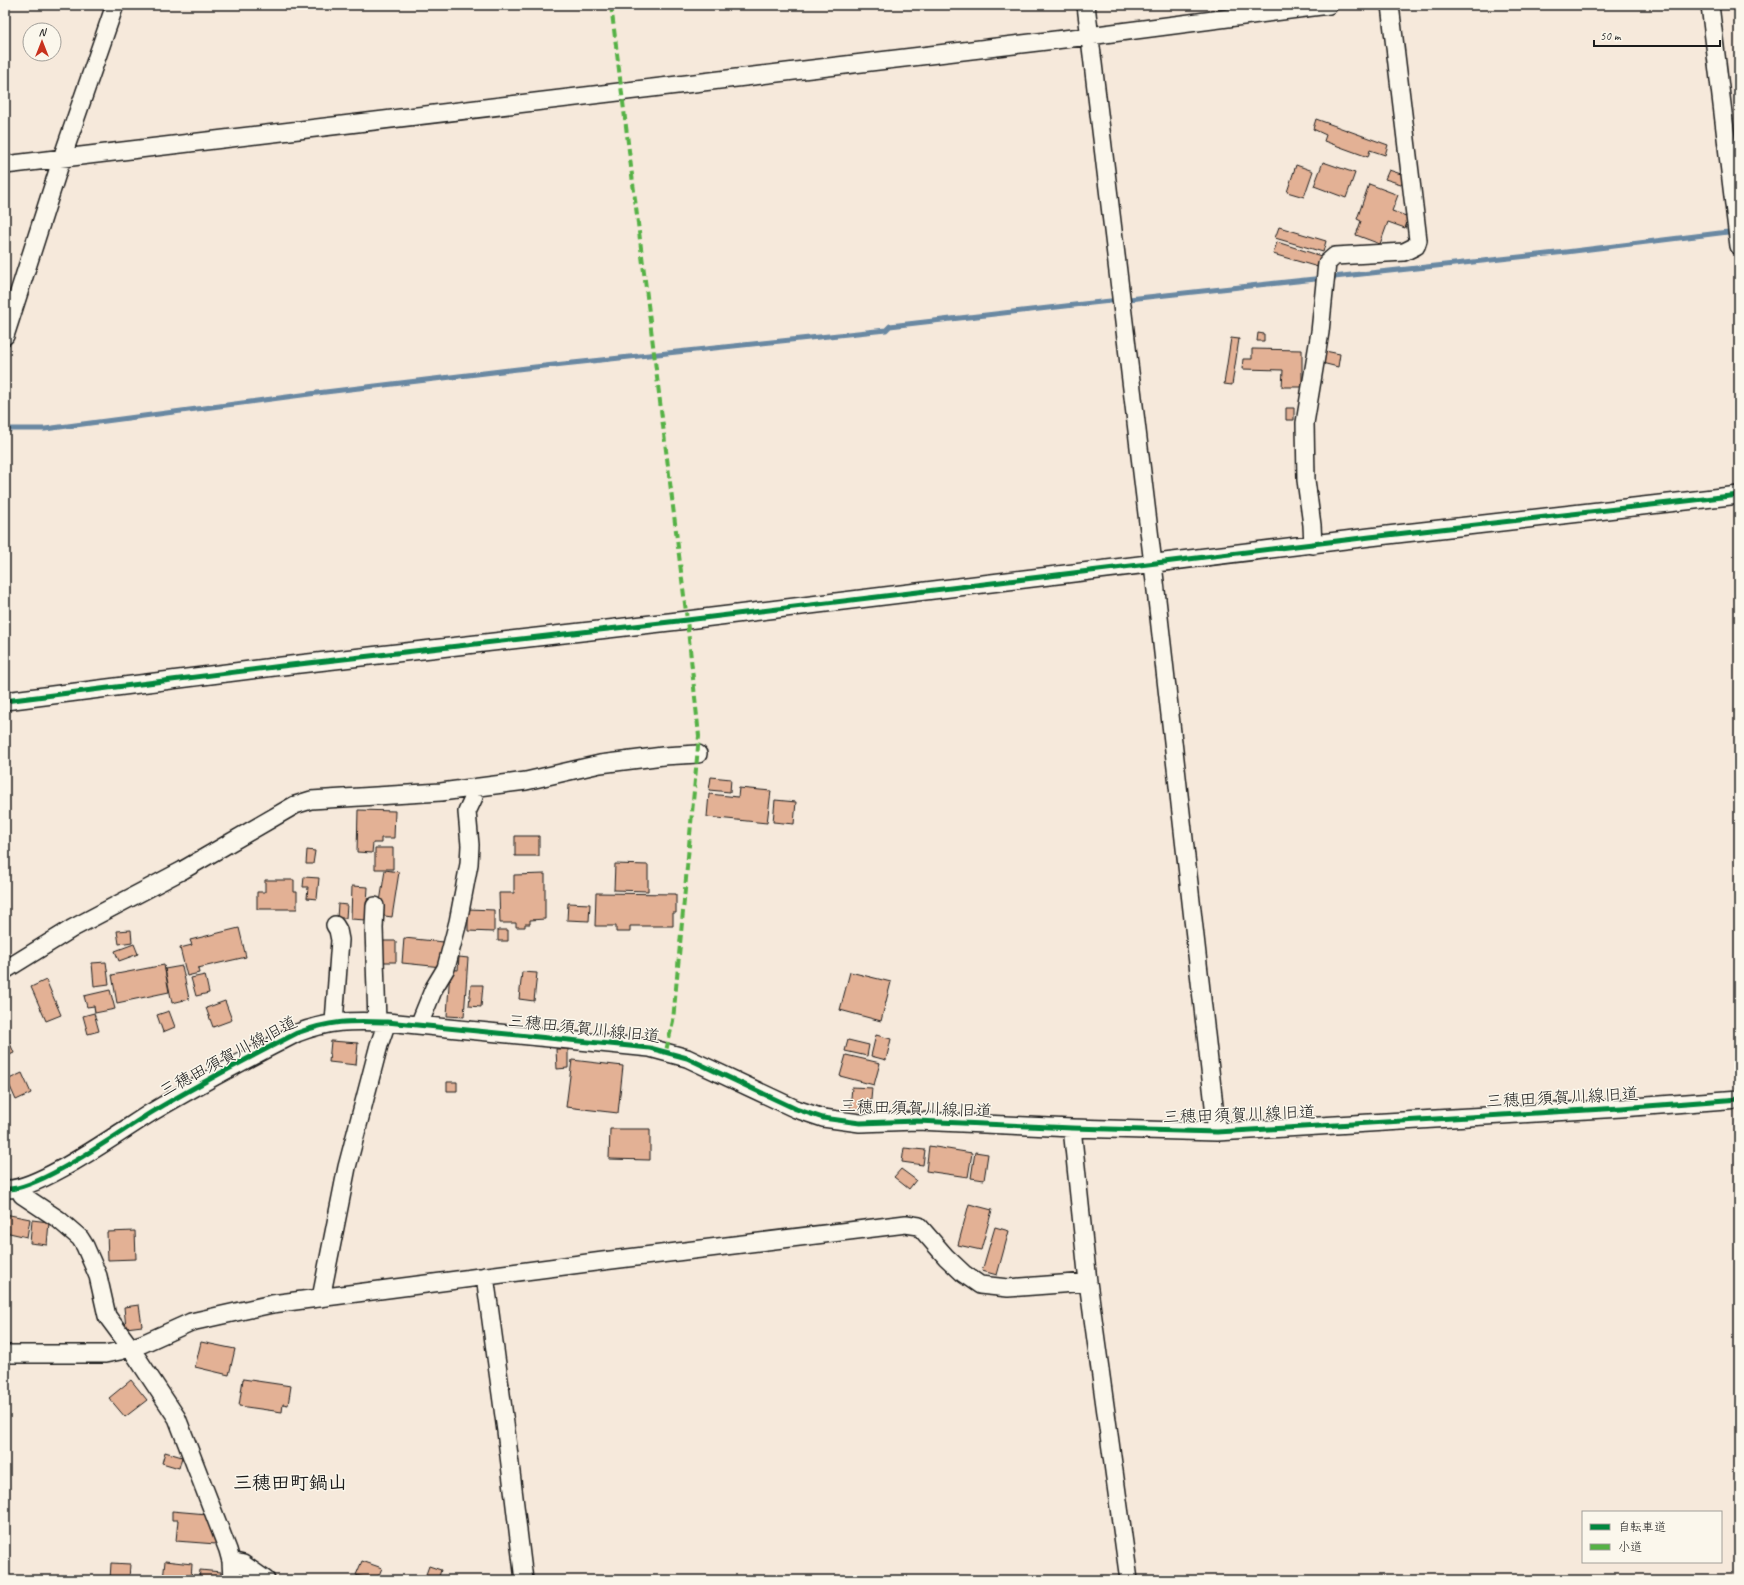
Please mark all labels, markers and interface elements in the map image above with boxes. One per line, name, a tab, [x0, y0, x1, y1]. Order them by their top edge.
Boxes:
north arrow	[22, 22, 62, 62]
scale bar	[1594, 22, 1720, 48]
text: N	[39, 25, 48, 39]
text: 50 m	[1600, 28, 1622, 44]
street label: 三穂田須賀川線旧道	[507, 1010, 661, 1047]
street label: 三穂田須賀川線旧道	[156, 1011, 301, 1102]
street label: 三穂田須賀川線旧道	[1485, 1083, 1639, 1112]
street label: 三穂田須賀川線旧道	[839, 1095, 993, 1122]
street label: 三穂田須賀川線旧道	[1162, 1101, 1316, 1128]
district label: 三穂田町鍋山	[233, 1471, 347, 1495]
legend	[1582, 1511, 1722, 1563]
text: 自転車道	[1618, 1519, 1666, 1535]
text: 小道	[1618, 1539, 1642, 1555]

